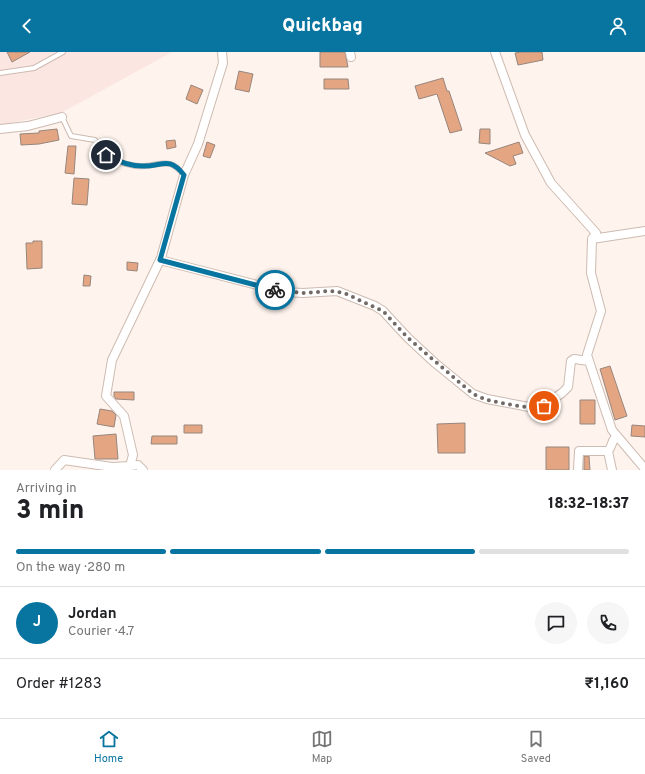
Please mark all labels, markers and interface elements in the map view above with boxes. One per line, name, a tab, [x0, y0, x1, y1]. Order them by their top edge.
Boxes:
icon: back	[16, 15, 38, 37]
text: Quickbag	[282, 15, 363, 38]
icon: person	[607, 15, 629, 37]
pin	[89, 138, 123, 172]
icon: home	[95, 144, 117, 166]
courier	[255, 270, 295, 310]
icon: bike	[264, 279, 286, 301]
pin	[527, 389, 561, 423]
icon: bag	[533, 395, 555, 417]
text: Arriving in	[16, 481, 77, 497]
text: 3 min	[16, 495, 84, 528]
text: 18:32–18:37	[548, 495, 629, 514]
text: On the way · 280 m	[16, 560, 125, 576]
button: chat	[535, 602, 577, 644]
button: phone	[587, 602, 629, 644]
text: Jordan	[68, 605, 117, 624]
text: J	[33, 613, 41, 632]
text: Courier · 4.7	[68, 624, 134, 640]
text: Order #1283	[16, 675, 102, 694]
text: ₹1,160	[584, 675, 629, 694]
tab: Home	[94, 728, 123, 766]
tab: Map	[311, 728, 333, 766]
tab: Saved	[521, 728, 551, 766]

